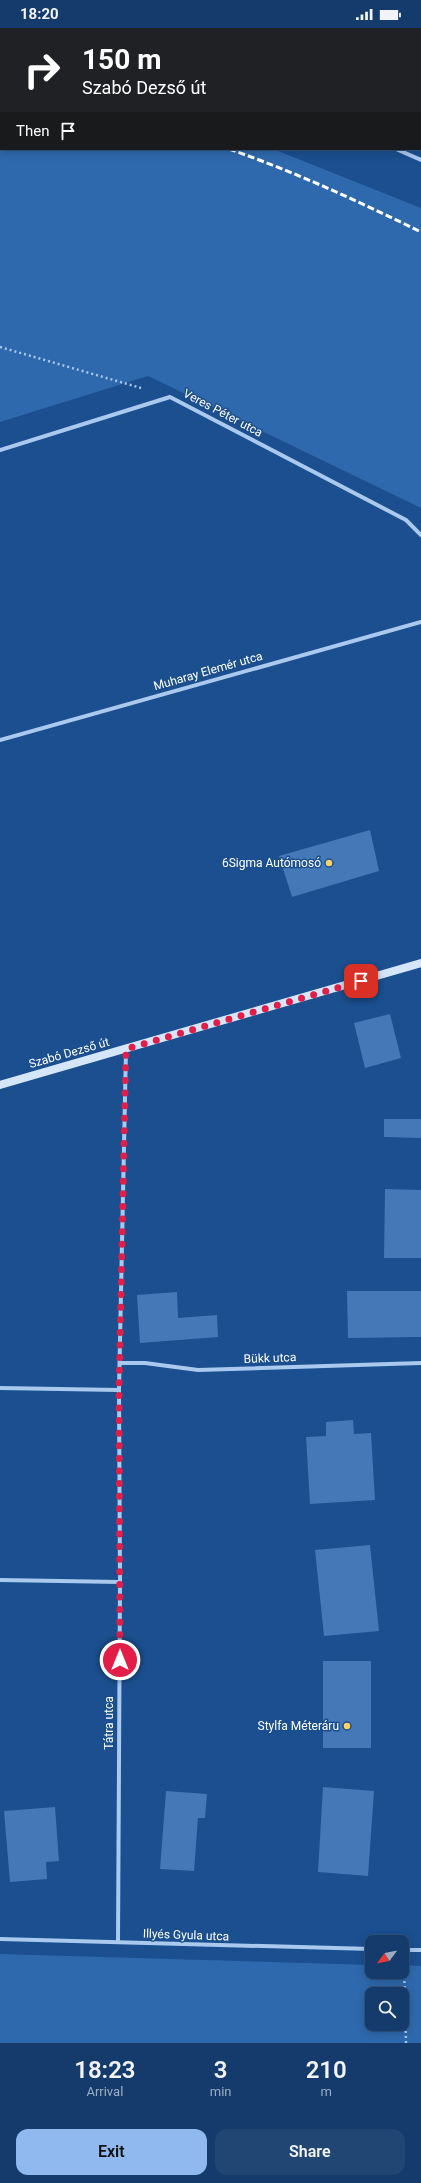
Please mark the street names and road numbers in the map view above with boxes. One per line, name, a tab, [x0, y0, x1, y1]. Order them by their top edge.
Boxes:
street label: Veres Péter utca	[181, 386, 265, 440]
street label: Muharay Elemér utca	[152, 649, 264, 693]
street label: Szabó Dezső út	[27, 1035, 111, 1071]
street label: Bükk utca	[243, 1350, 297, 1366]
street label: Tátra utca	[102, 1696, 116, 1750]
street label: Illyés Gyula utca	[143, 1926, 229, 1944]

